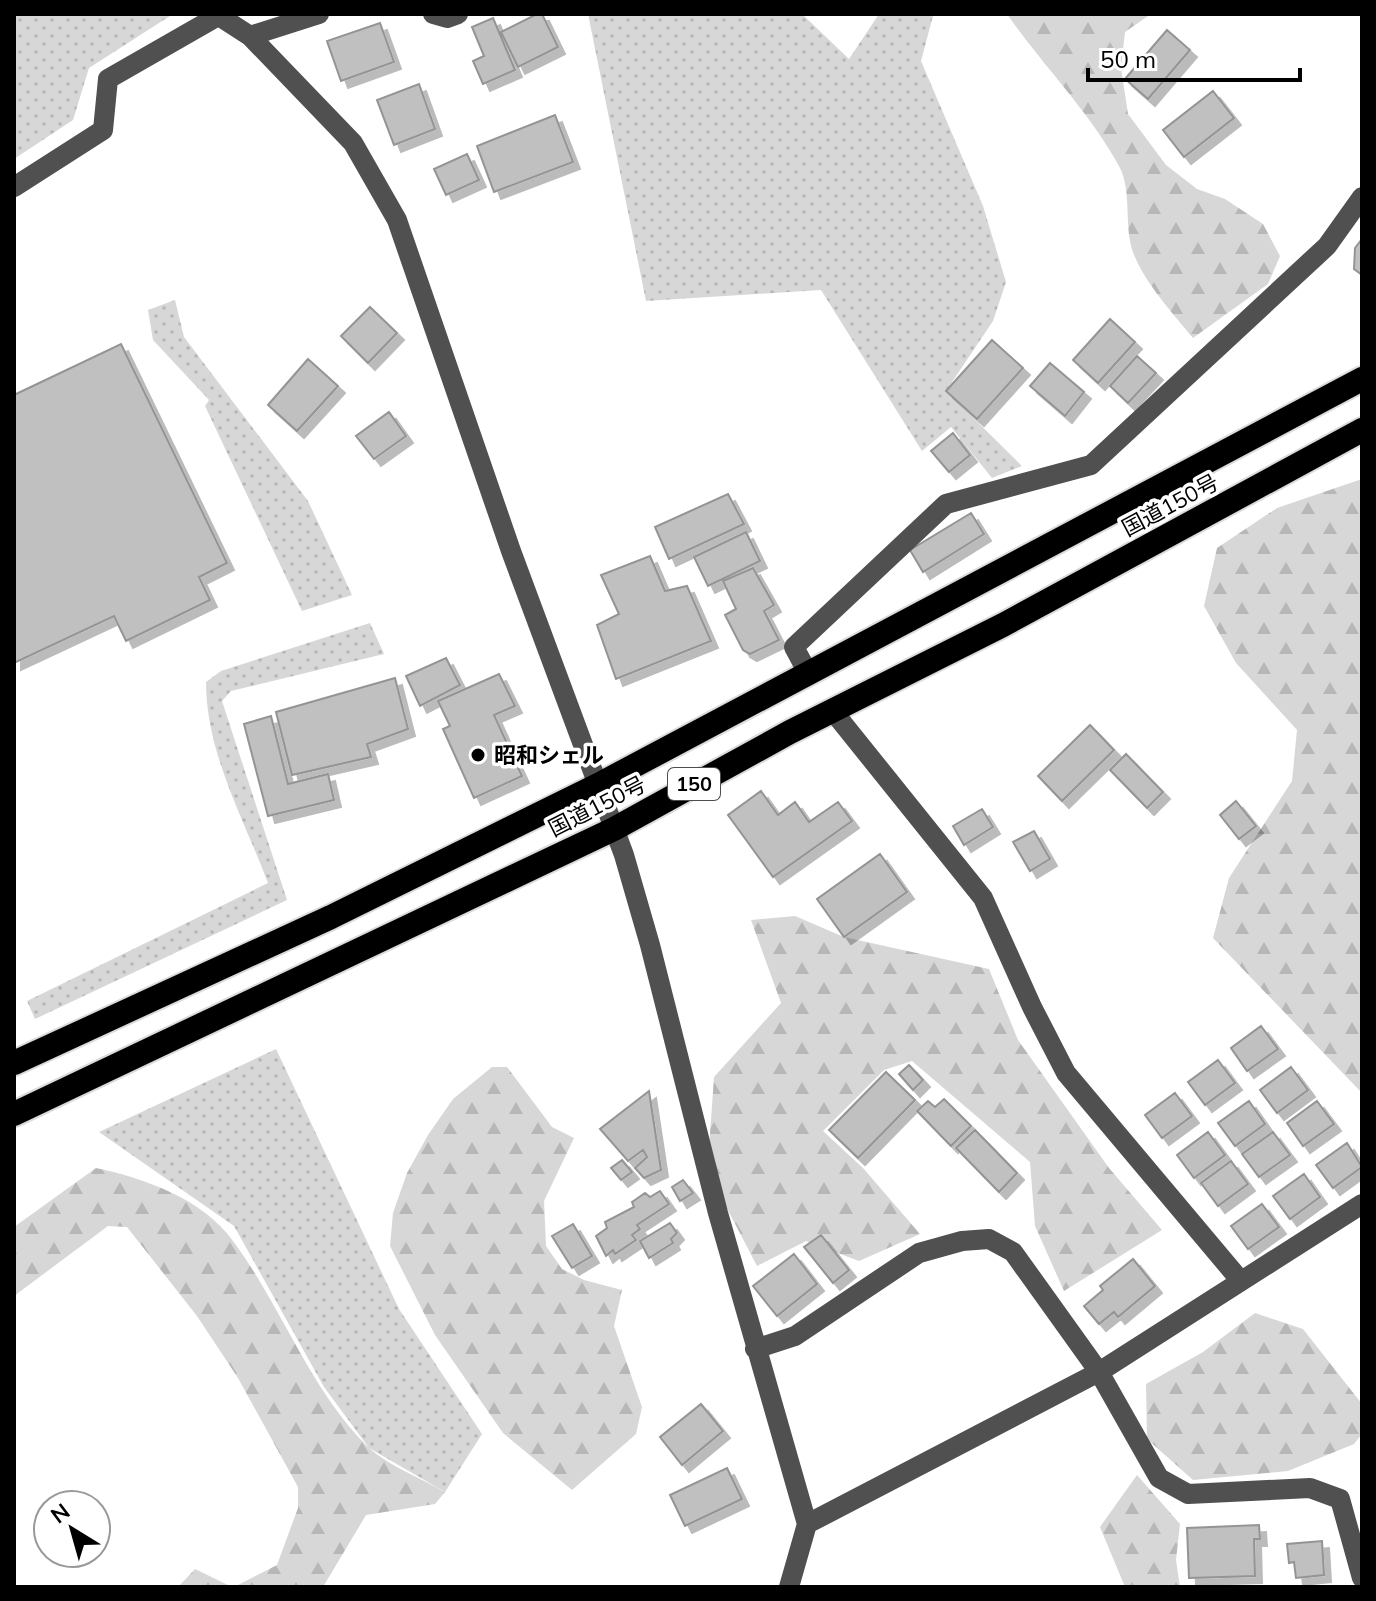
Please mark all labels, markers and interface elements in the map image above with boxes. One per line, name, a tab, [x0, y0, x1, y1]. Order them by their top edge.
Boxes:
scale bar	[1088, 32, 1300, 82]
text: 50 m	[1100, 44, 1156, 74]
street label: 国道150号	[1117, 468, 1223, 542]
place label: 昭和シェル	[494, 741, 604, 769]
marker: 昭和シェル	[469, 746, 487, 764]
road number: 150	[668, 768, 720, 800]
street label: 国道150号	[544, 770, 650, 842]
north arrow	[32, 1489, 112, 1569]
text: N	[45, 1497, 75, 1529]

